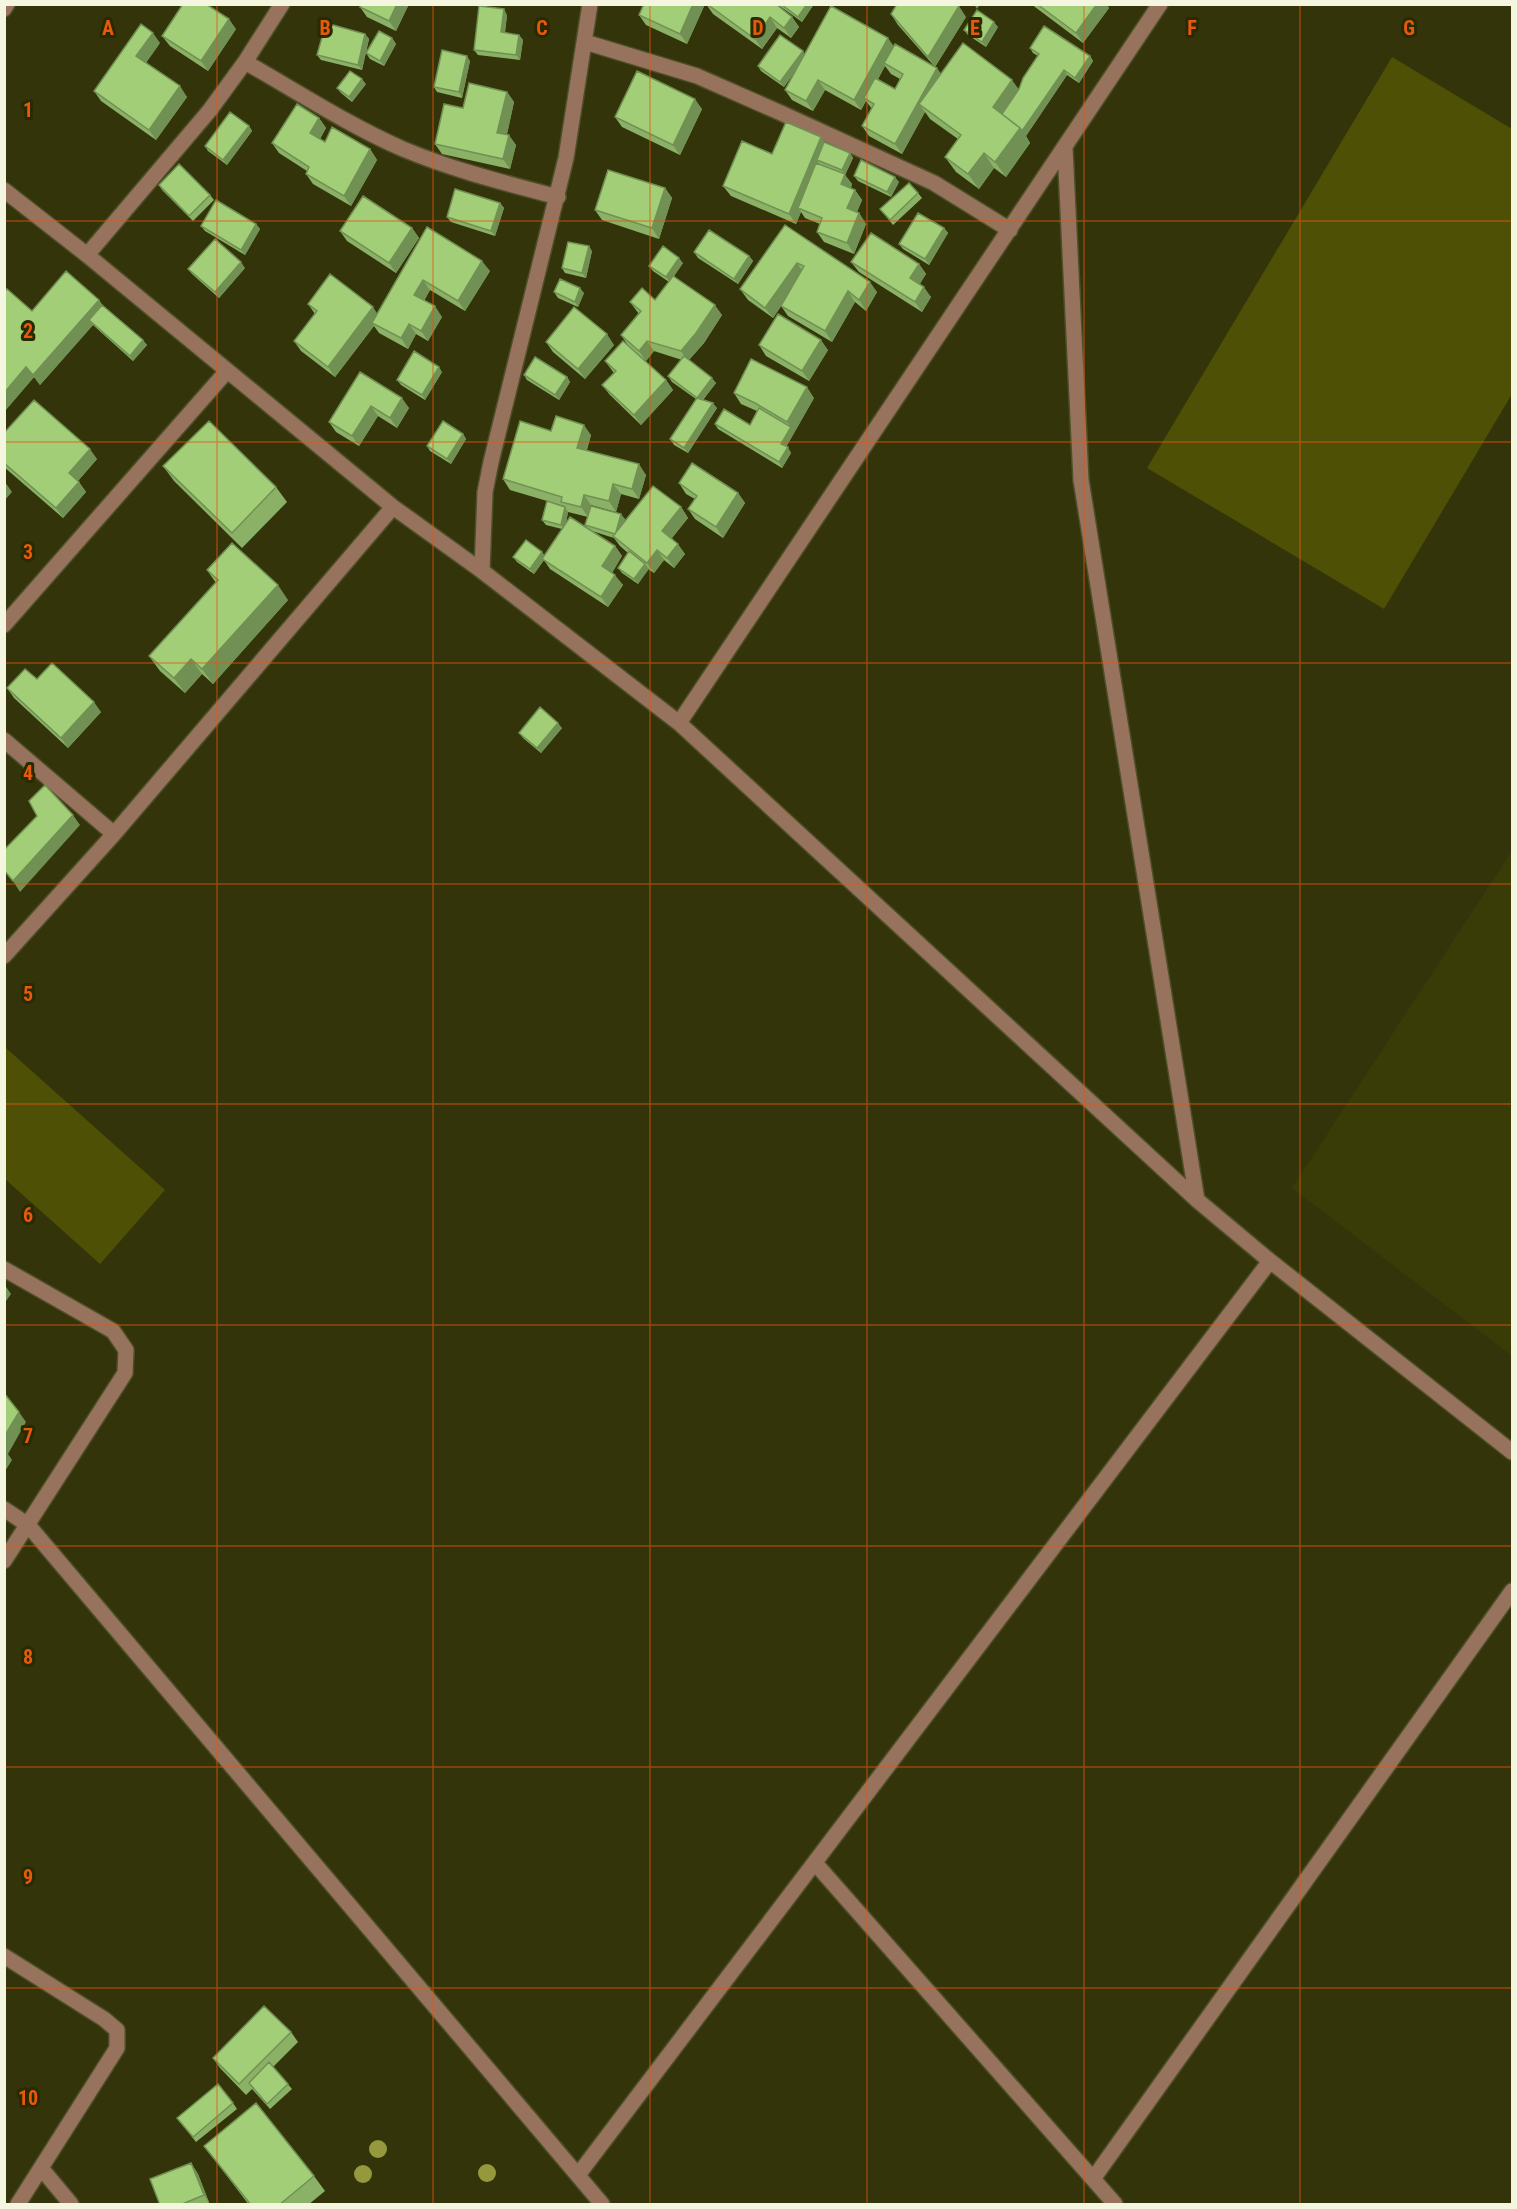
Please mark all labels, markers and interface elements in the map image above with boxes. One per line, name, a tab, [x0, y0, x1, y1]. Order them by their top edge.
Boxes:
text: A	[102, 16, 114, 40]
text: B	[319, 16, 331, 40]
text: C	[536, 16, 548, 40]
text: D	[752, 16, 764, 40]
text: E	[970, 16, 980, 40]
text: F	[1187, 16, 1197, 40]
text: G	[1403, 16, 1415, 40]
text: 1	[23, 98, 33, 122]
text: 2	[23, 319, 33, 343]
text: 3	[23, 540, 33, 564]
text: 4	[23, 761, 33, 785]
text: 5	[23, 982, 33, 1006]
text: 6	[23, 1203, 33, 1227]
text: 7	[23, 1424, 33, 1448]
text: 8	[23, 1645, 33, 1669]
text: 9	[23, 1865, 33, 1889]
text: 10	[18, 2086, 38, 2110]

